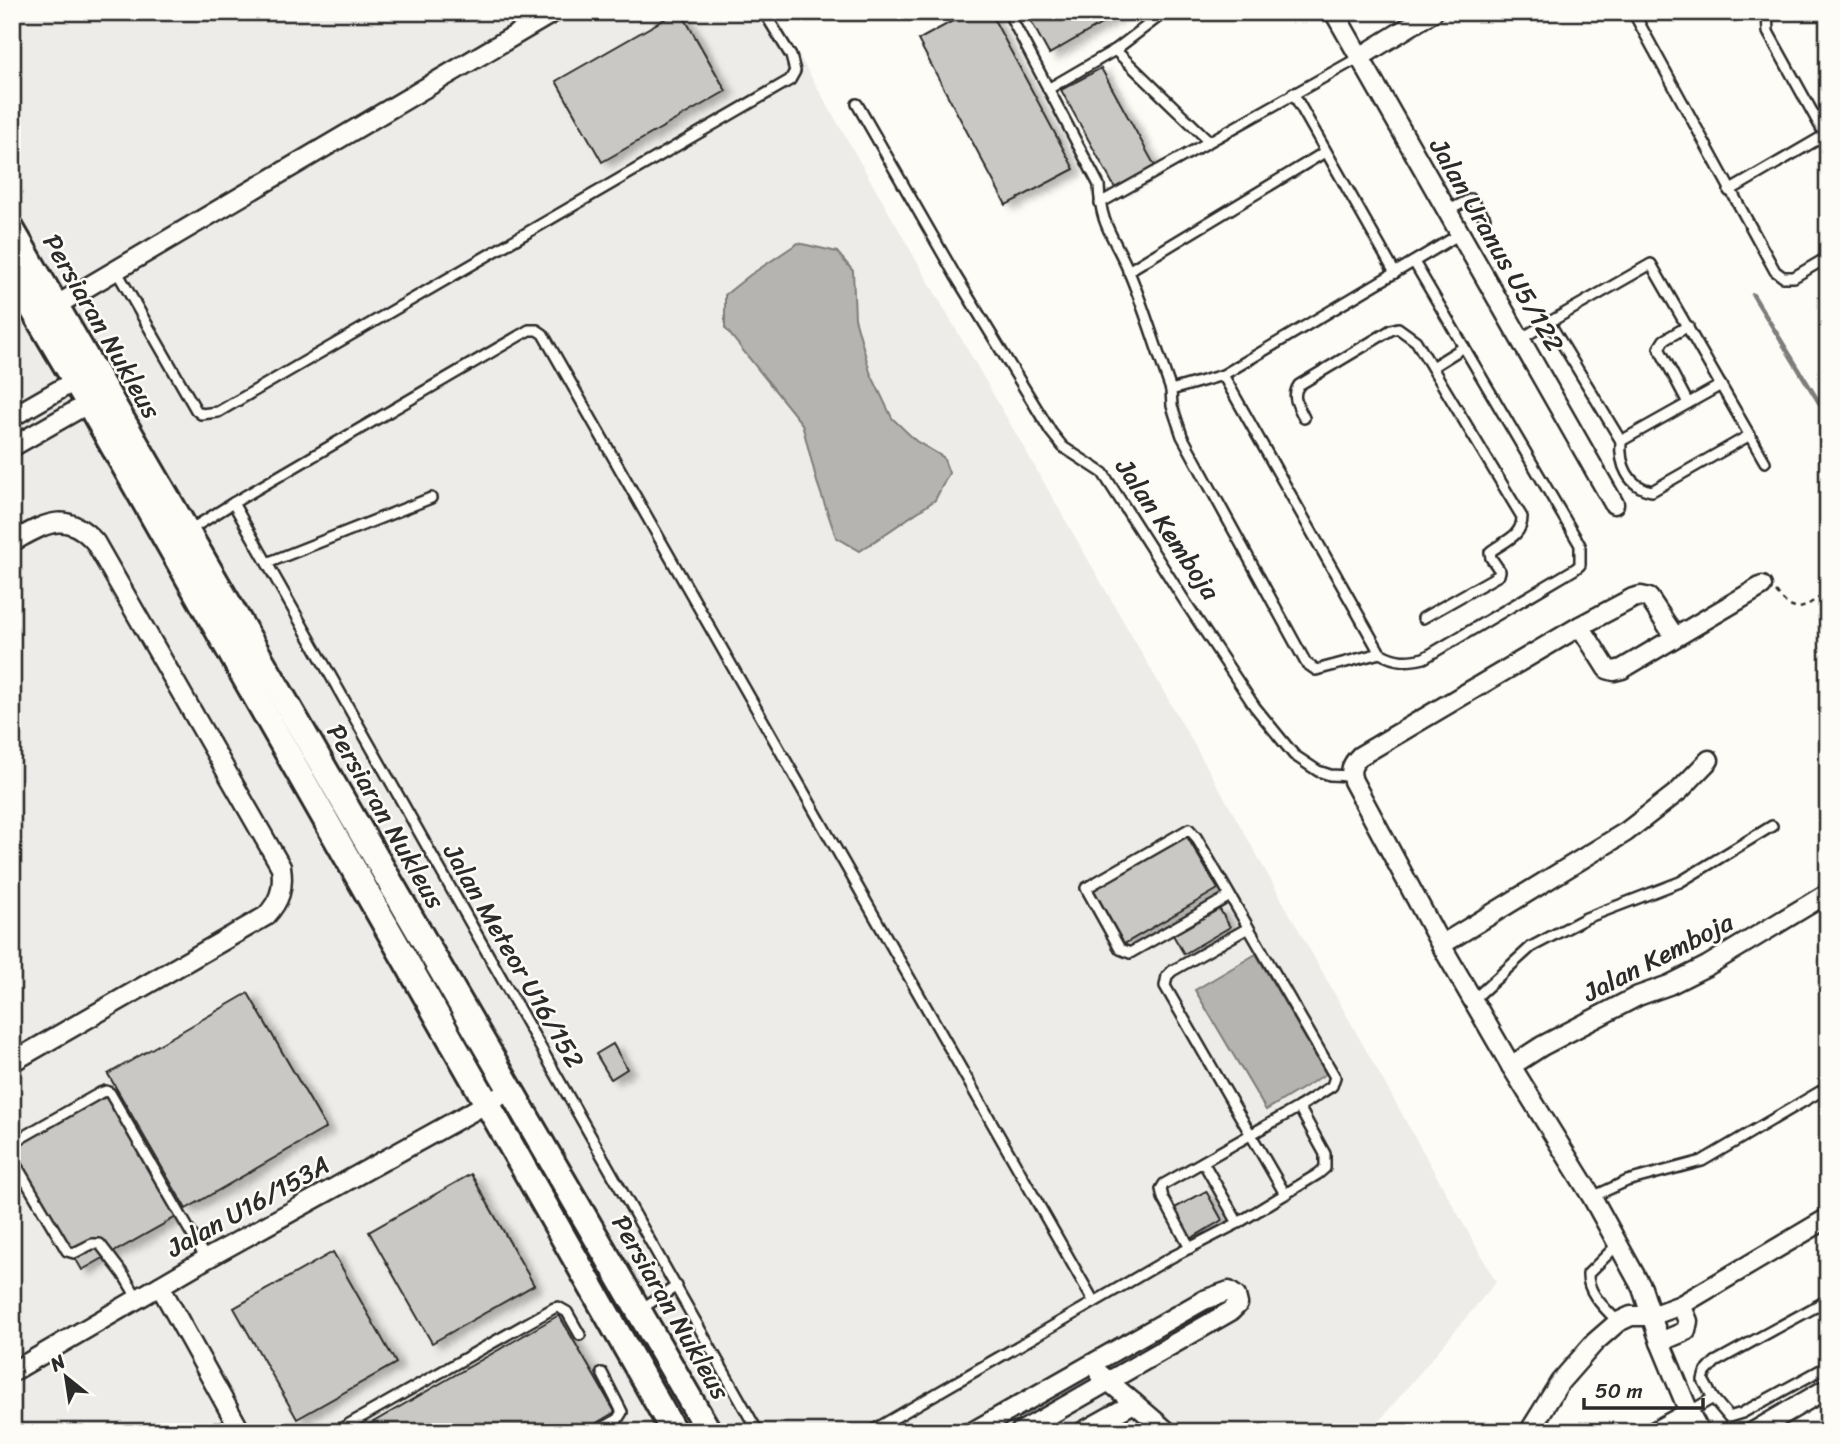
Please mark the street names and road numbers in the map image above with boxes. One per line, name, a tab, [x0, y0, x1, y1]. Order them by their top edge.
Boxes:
street label: Jalan Uranus U5/122	[1416, 128, 1577, 361]
street label: Persiaran Nukleus	[30, 224, 174, 428]
street label: Jalan Kemboja	[1103, 447, 1233, 611]
street label: Persiaran Nukleus	[314, 714, 458, 918]
street label: Jalan Meteor U16/152	[430, 834, 597, 1077]
street label: Jalan Kemboja	[1574, 899, 1742, 1015]
street label: Jalan U16/153A	[157, 1142, 338, 1270]
street label: Persiaran Nukleus	[599, 1205, 743, 1409]

